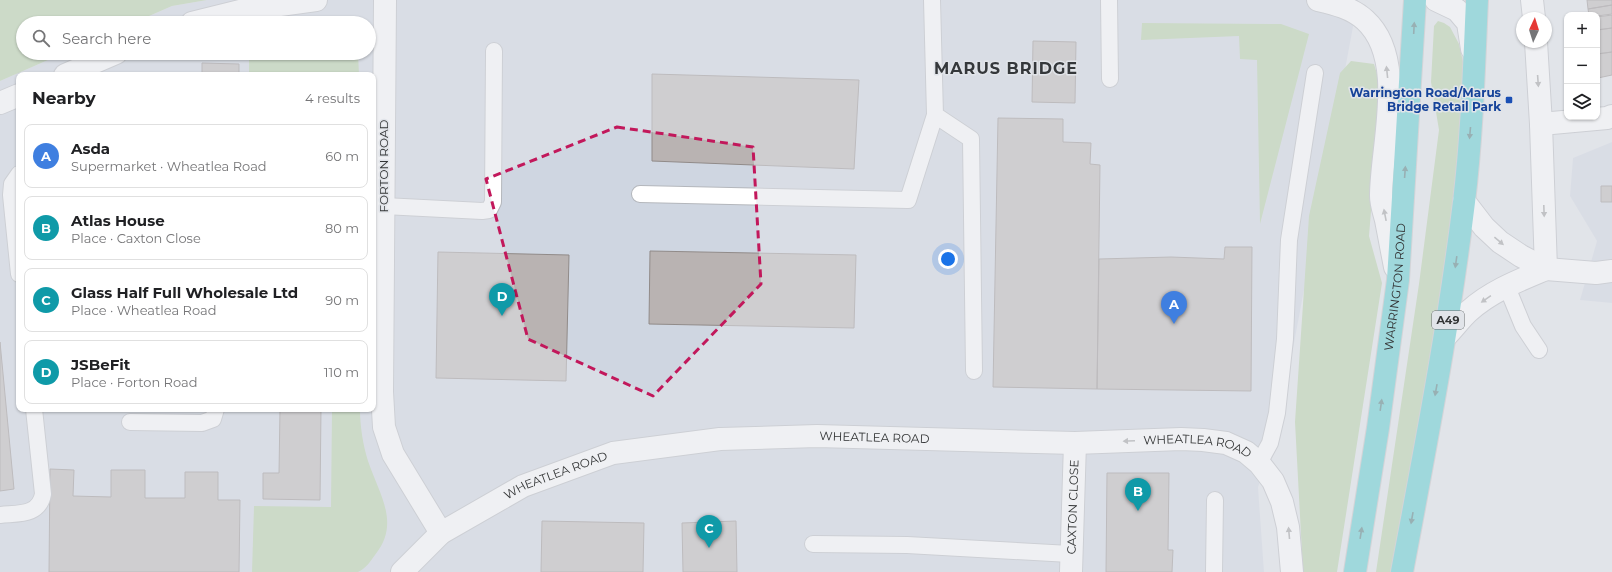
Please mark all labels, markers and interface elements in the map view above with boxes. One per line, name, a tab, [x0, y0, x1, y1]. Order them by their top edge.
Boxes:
north arrow	[1516, 12, 1552, 48]
map controls	[1564, 12, 1600, 120]
button: +	[1564, 12, 1600, 48]
search box	[16, 16, 376, 60]
one-way arrow	[1411, 21, 1417, 34]
icon: search	[30, 27, 52, 49]
text: Search here	[62, 29, 151, 48]
button: −	[1564, 48, 1600, 84]
district label: MARUS BRIDGE	[934, 59, 1078, 78]
one-way arrow	[1384, 66, 1391, 78]
one-way arrow	[1535, 75, 1542, 87]
button: layers	[1564, 84, 1600, 120]
place label: Warrington Road/Marus Bridge Retail Park	[1349, 85, 1502, 114]
text: Nearby	[32, 88, 96, 108]
text: 4 results	[305, 90, 360, 106]
marker: Warrington Road/Marus Bridge Retail Park	[1504, 95, 1514, 105]
street label: FORTON ROAD	[376, 119, 391, 213]
one-way arrow	[1467, 127, 1474, 139]
text: Asda	[71, 139, 110, 158]
text: A	[41, 148, 51, 164]
text: 60 m	[325, 148, 359, 164]
text: Supermarket · Wheatlea Road	[71, 158, 267, 174]
one-way arrow	[1401, 166, 1408, 178]
one-way arrow	[1541, 205, 1547, 218]
one-way arrow	[1381, 209, 1387, 221]
text: Atlas House	[71, 211, 165, 230]
text: B	[41, 220, 51, 236]
text: 80 m	[325, 220, 359, 236]
street label: WARRINGTON ROAD	[1381, 222, 1408, 352]
text: Place · Caxton Close	[71, 230, 201, 246]
one-way arrow	[1494, 236, 1504, 245]
your location	[938, 249, 958, 269]
one-way arrow	[1453, 256, 1459, 268]
text: Glass Half Full Wholesale Ltd	[71, 283, 298, 302]
pin: D	[489, 283, 515, 316]
pin: A	[1161, 291, 1187, 324]
text: C	[41, 292, 51, 308]
text: 90 m	[325, 292, 359, 308]
one-way arrow	[1481, 295, 1491, 303]
text: Place · Wheatlea Road	[71, 302, 216, 318]
road number: A49	[1432, 311, 1464, 329]
text: JSBeFit	[71, 355, 130, 374]
text: D	[41, 364, 51, 380]
text: 110 m	[324, 364, 359, 380]
text: Place · Forton Road	[71, 374, 198, 390]
one-way arrow	[1432, 384, 1438, 397]
one-way arrow	[1378, 399, 1384, 411]
street label: WHEATLEA ROAD	[819, 428, 930, 446]
street label: WHEATLEA ROAD	[1143, 431, 1255, 461]
one-way arrow	[1122, 438, 1135, 444]
street label: WHEATLEA ROAD	[501, 448, 609, 502]
street label: CAXTON CLOSE	[1064, 459, 1081, 555]
pin: B	[1125, 478, 1151, 511]
one-way arrow	[1409, 512, 1415, 524]
pin: C	[696, 515, 722, 548]
one-way arrow	[1285, 527, 1292, 539]
one-way arrow	[1358, 527, 1364, 540]

